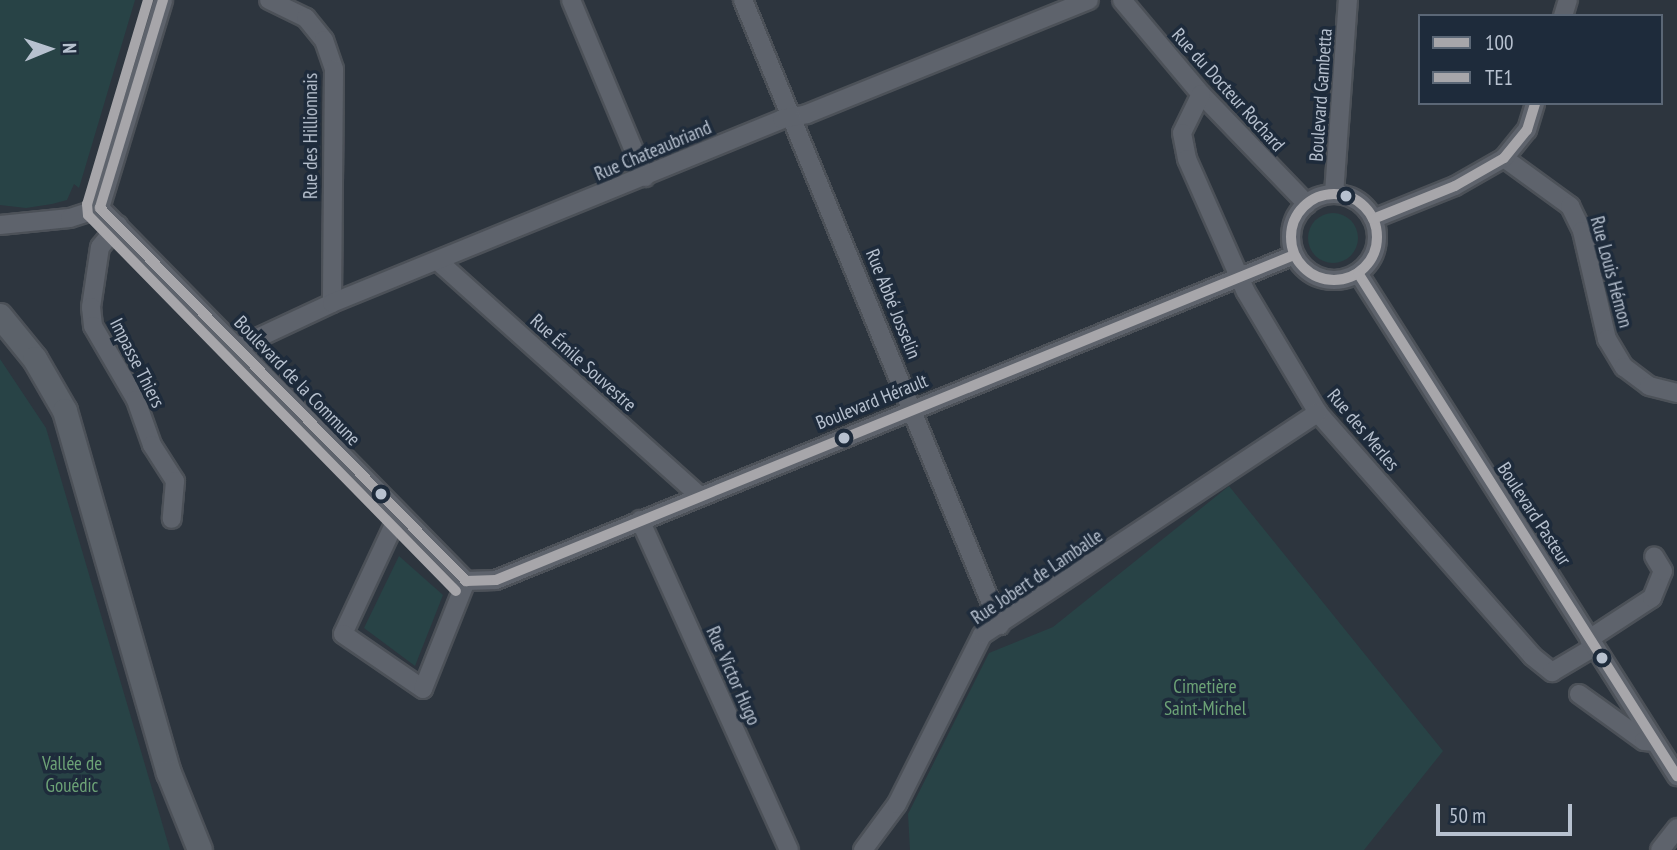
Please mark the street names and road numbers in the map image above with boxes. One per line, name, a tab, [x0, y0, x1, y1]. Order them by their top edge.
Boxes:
street label: Rue du Docteur Rochard	[1167, 24, 1289, 156]
street label: Boulevard Gambetta	[1305, 28, 1337, 162]
street label: Rue des Hillionnais	[300, 73, 322, 199]
street label: Rue Chateaubriand	[591, 116, 715, 186]
street label: Rue Louis Hémon	[1585, 214, 1637, 330]
street label: Rue Abbé Josselin	[861, 246, 925, 362]
street label: Rue Émile Souvestre	[525, 309, 641, 417]
street label: Boulevard de la Commune	[229, 311, 365, 451]
street label: Impasse Thiers	[105, 314, 169, 412]
street label: Boulevard Hérault	[813, 369, 931, 435]
street label: Rue des Merles	[1322, 385, 1404, 475]
street label: Boulevard Pasteur	[1492, 458, 1576, 570]
street label: Rue Jobert de Lamballe	[967, 525, 1107, 629]
street label: Rue Victor Hugo	[701, 623, 765, 729]

